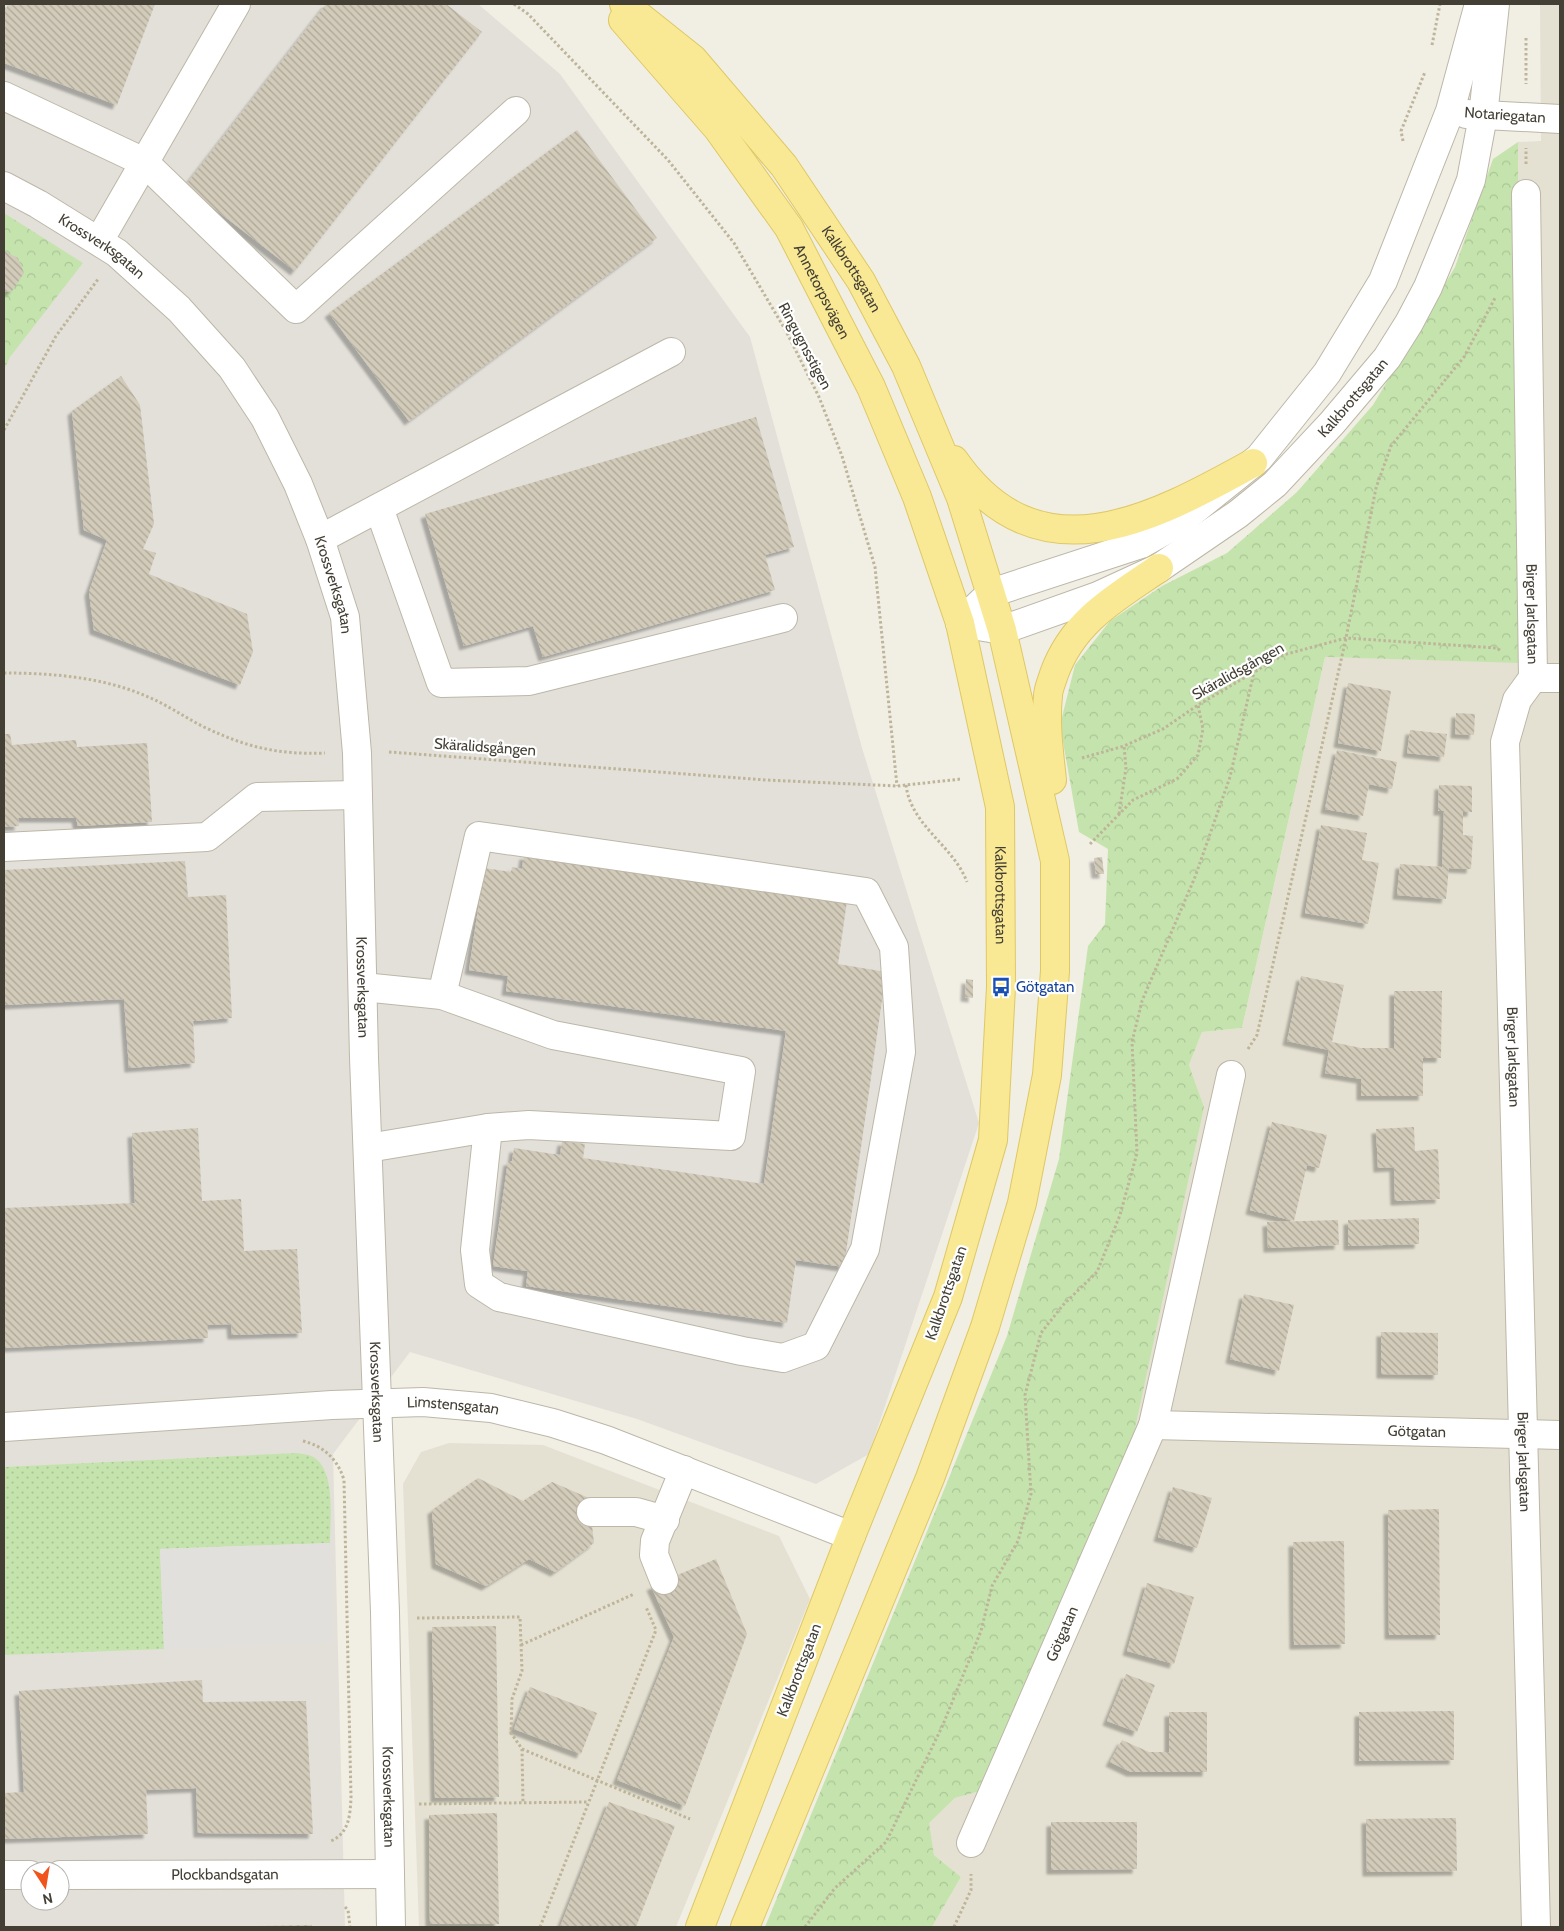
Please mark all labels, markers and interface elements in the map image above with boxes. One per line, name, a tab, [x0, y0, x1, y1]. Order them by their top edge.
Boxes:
street label: Notariegatan	[1464, 103, 1546, 127]
street label: Krossverksgatan	[55, 210, 149, 283]
street label: Kalkbrottsgatan	[818, 222, 885, 315]
street label: Annetorpsvägen	[790, 241, 854, 342]
street label: Ringugnsstigen	[775, 299, 835, 393]
street label: Kalkbrottsgatan	[1314, 355, 1392, 441]
street label: Krossverksgatan	[311, 533, 355, 634]
street label: Birger Jarlsgatan	[1522, 564, 1542, 664]
street label: Skäralidsgången	[1189, 638, 1287, 704]
street label: Skäralidsgången	[433, 734, 537, 760]
street label: Kalkbrottsgatan	[991, 846, 1010, 944]
street label: Krossverksgatan	[352, 936, 373, 1038]
bus stop icon: Götgatan	[990, 976, 1012, 998]
place label: Götgatan	[1016, 978, 1074, 996]
street label: Birger Jarlsgatan	[1503, 1006, 1524, 1107]
street label: Kalkbrottsgatan	[921, 1244, 971, 1342]
street label: Krossverksgatan	[366, 1341, 388, 1443]
street label: Limstensgatan	[407, 1393, 501, 1419]
street label: Birger Jarlsgatan	[1514, 1411, 1534, 1512]
street label: Götgatan	[1387, 1422, 1446, 1441]
street label: Götgatan	[1042, 1604, 1082, 1664]
street label: Kalkbrottsgatan	[773, 1621, 825, 1719]
street label: Krossverksgatan	[379, 1746, 398, 1848]
north arrow	[20, 1861, 70, 1911]
street label: Plockbandsgatan	[171, 1865, 279, 1884]
text: N	[41, 1889, 54, 1909]

